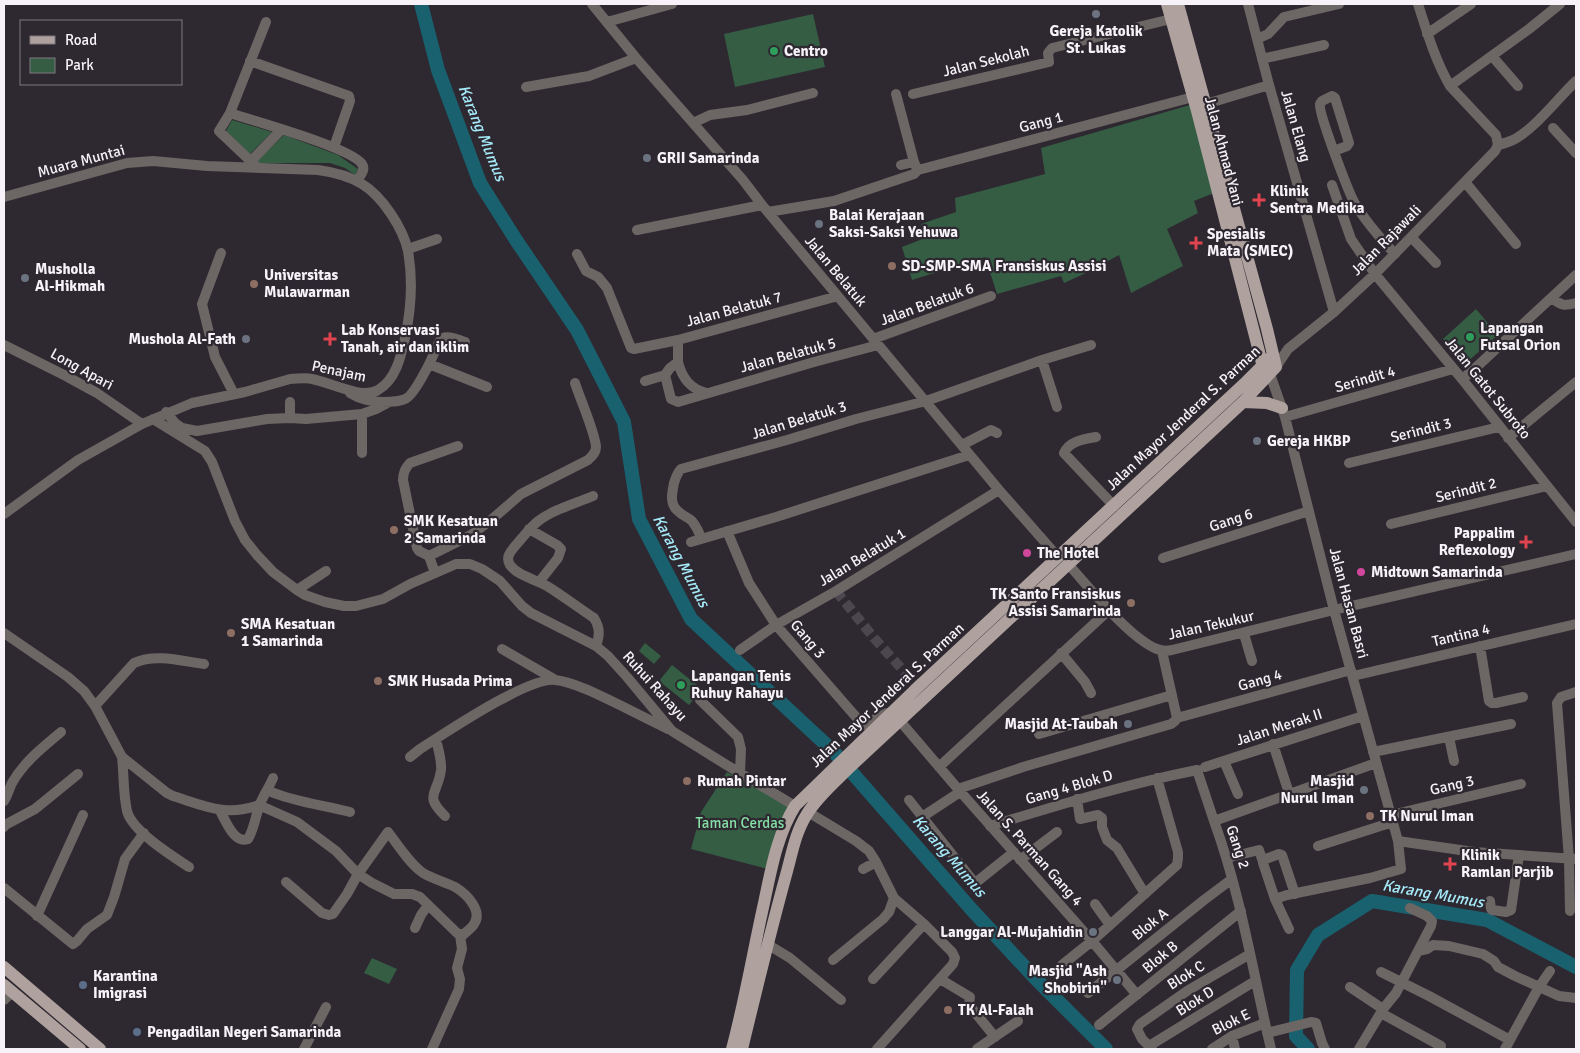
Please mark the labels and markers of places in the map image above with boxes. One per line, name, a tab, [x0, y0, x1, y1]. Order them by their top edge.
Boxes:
marker: Gereja Katolik St. Lukas	[1090, 8, 1102, 20]
place label: Gereja Katolik St. Lukas	[1049, 22, 1143, 57]
place label: Centro	[784, 42, 828, 60]
marker: Centro	[768, 45, 780, 57]
place label: GRII Samarinda	[657, 149, 760, 167]
marker: GRII Samarinda	[641, 152, 653, 164]
place label: Klinik Sentra Medika	[1270, 182, 1365, 217]
marker: Klinik Sentra Medika	[1252, 193, 1266, 207]
place label: Balai Kerajaan Saksi-Saksi Yehuwa	[829, 206, 958, 241]
marker: Balai Kerajaan Saksi-Saksi Yehuwa	[813, 218, 825, 230]
place label: Spesialis Mata (SMEC)	[1207, 225, 1293, 260]
marker: Spesialis Mata (SMEC)	[1189, 236, 1203, 250]
place label: SD-SMP-SMA Fransiskus Assisi	[902, 257, 1106, 275]
place label: Musholla Al-Hikmah	[35, 260, 105, 295]
marker: SD-SMP-SMA Fransiskus Assisi	[886, 260, 898, 272]
place label: Universitas Mulawarman	[264, 266, 350, 301]
marker: Musholla Al-Hikmah	[19, 272, 31, 284]
marker: Universitas Mulawarman	[248, 278, 260, 290]
place label: Lapangan Futsal Orion	[1480, 319, 1561, 354]
place label: Lab Konservasi Tanah, air dan iklim	[341, 321, 469, 356]
place label: Mushola Al-Fath	[129, 330, 236, 348]
marker: Lapangan Futsal Orion	[1464, 331, 1476, 343]
marker: Lab Konservasi Tanah, air dan iklim	[323, 332, 337, 346]
marker: Mushola Al-Fath	[240, 333, 252, 345]
place label: Gereja HKBP	[1267, 432, 1351, 450]
marker: Gereja HKBP	[1251, 435, 1263, 447]
place label: SMK Kesatuan 2 Samarinda	[404, 512, 498, 547]
marker: SMK Kesatuan 2 Samarinda	[388, 524, 400, 536]
place label: Pappalim Reflexology	[1439, 524, 1516, 559]
marker: Pappalim Reflexology	[1519, 535, 1533, 549]
place label: The Hotel	[1037, 544, 1100, 562]
marker: The Hotel	[1021, 547, 1033, 559]
place label: Midtown Samarinda	[1371, 563, 1503, 581]
marker: Midtown Samarinda	[1355, 566, 1367, 578]
place label: TK Santo Fransiskus Assisi Samarinda	[990, 585, 1121, 620]
marker: TK Santo Fransiskus Assisi Samarinda	[1125, 597, 1137, 609]
place label: SMA Kesatuan 1 Samarinda	[241, 615, 335, 650]
marker: SMA Kesatuan 1 Samarinda	[225, 627, 237, 639]
place label: Lapangan Tenis Ruhuy Rahayu	[691, 667, 791, 702]
place label: SMK Husada Prima	[388, 672, 513, 690]
marker: SMK Husada Prima	[372, 675, 384, 687]
marker: Lapangan Tenis Ruhuy Rahayu	[675, 679, 687, 691]
place label: Masjid At-Taubah	[1004, 715, 1118, 733]
marker: Masjid At-Taubah	[1122, 718, 1134, 730]
place label: Rumah Pintar	[697, 772, 786, 790]
place label: Masjid Nurul Iman	[1280, 772, 1354, 807]
marker: Rumah Pintar	[681, 775, 693, 787]
marker: Masjid Nurul Iman	[1358, 784, 1370, 796]
place label: TK Nurul Iman	[1380, 807, 1474, 825]
marker: TK Nurul Iman	[1364, 810, 1376, 822]
place label: Klinik Ramlan Parjib	[1461, 846, 1553, 881]
marker: Klinik Ramlan Parjib	[1443, 857, 1457, 871]
place label: Langgar Al-Mujahidin	[940, 923, 1083, 941]
marker: Langgar Al-Mujahidin	[1087, 926, 1099, 938]
place label: Masjid "Ash Shobirin"	[1029, 962, 1107, 997]
place label: Karantina Imigrasi	[93, 967, 158, 1002]
marker: Masjid "Ash Shobirin"	[1111, 974, 1123, 986]
marker: Karantina Imigrasi	[77, 979, 89, 991]
place label: TK Al-Falah	[958, 1001, 1034, 1019]
marker: TK Al-Falah	[942, 1004, 954, 1016]
place label: Pengadilan Negeri Samarinda	[147, 1023, 342, 1041]
marker: Pengadilan Negeri Samarinda	[131, 1026, 143, 1038]

